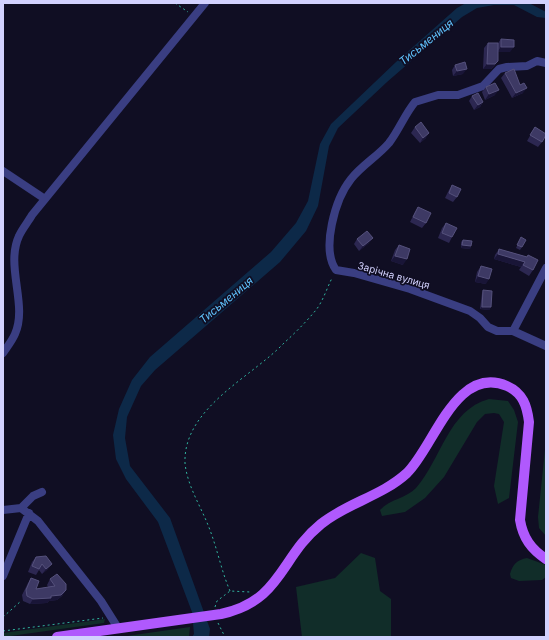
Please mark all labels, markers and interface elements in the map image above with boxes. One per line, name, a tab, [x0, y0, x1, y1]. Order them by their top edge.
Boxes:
water label: Тисьмениця	[396, 16, 456, 68]
street label: Зарічна вулиця	[357, 259, 431, 291]
water label: Тисьмениця	[196, 273, 256, 327]

